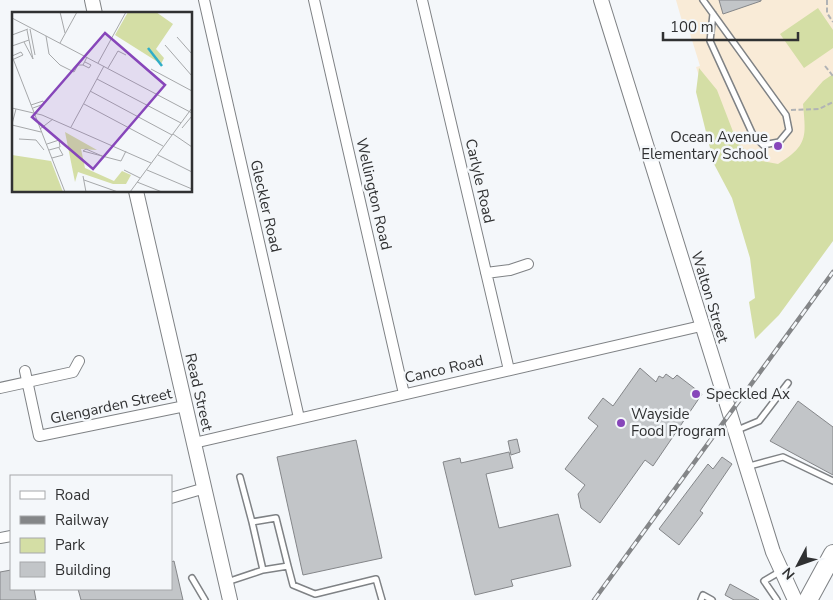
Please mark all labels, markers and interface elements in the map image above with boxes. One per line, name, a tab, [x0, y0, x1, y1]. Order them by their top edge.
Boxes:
scale bar	[663, 10, 798, 42]
inset map	[12, 12, 192, 192]
text: 100 m	[670, 17, 714, 37]
place label: Ocean Avenue Elementary School	[641, 127, 769, 164]
street label: Wellington Road	[351, 136, 397, 252]
street label: Carlyle Road	[461, 137, 499, 225]
marker: Ocean Avenue Elementary School	[772, 140, 784, 152]
street label: Gleckler Road	[246, 158, 286, 254]
street label: Walton Street	[687, 249, 734, 346]
street label: Canco Road	[403, 350, 485, 388]
street label: Read Street	[180, 351, 218, 434]
street label: Glengarden Street	[48, 383, 174, 429]
place label: Speckled Ax	[706, 384, 790, 404]
marker: Speckled Ax	[690, 388, 702, 400]
place label: Wayside Food Program	[631, 404, 726, 441]
marker: Wayside Food Program	[615, 417, 627, 429]
legend	[10, 475, 172, 590]
text: Road	[55, 485, 90, 505]
text: Railway	[55, 510, 109, 530]
text: Park	[55, 535, 85, 555]
north arrow	[773, 540, 823, 590]
text: Building	[55, 560, 111, 580]
text: N	[778, 563, 799, 583]

